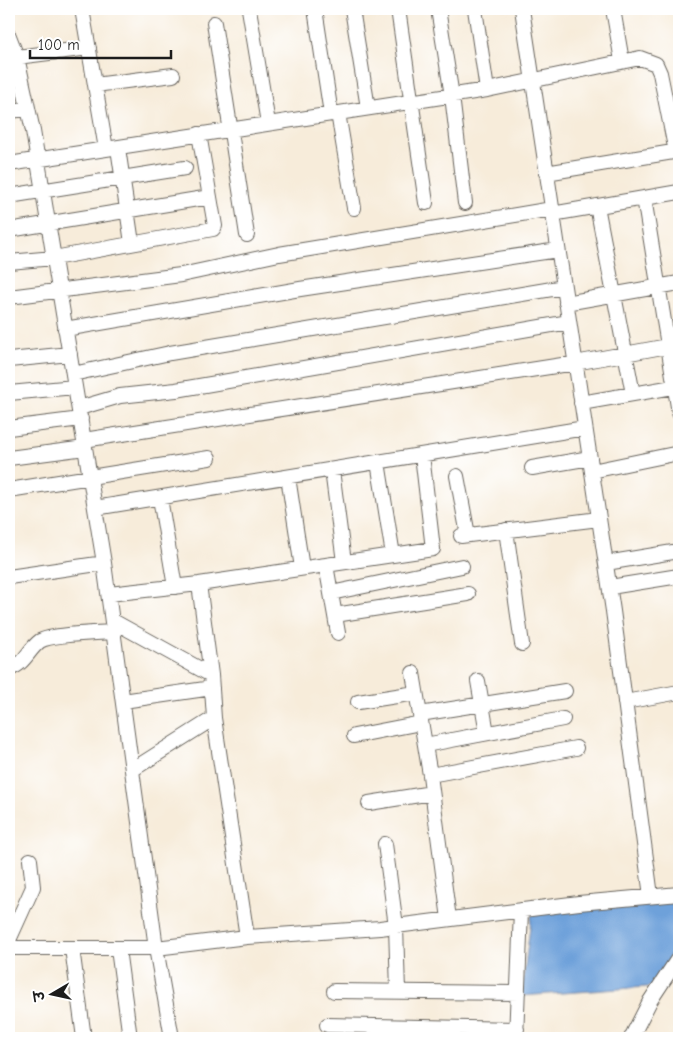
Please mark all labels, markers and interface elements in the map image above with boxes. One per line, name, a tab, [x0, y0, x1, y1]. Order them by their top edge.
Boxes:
scale bar	[30, 28, 171, 60]
text: 100 m	[38, 36, 80, 54]
north arrow	[28, 970, 78, 1020]
text: उ	[30, 988, 49, 1004]

